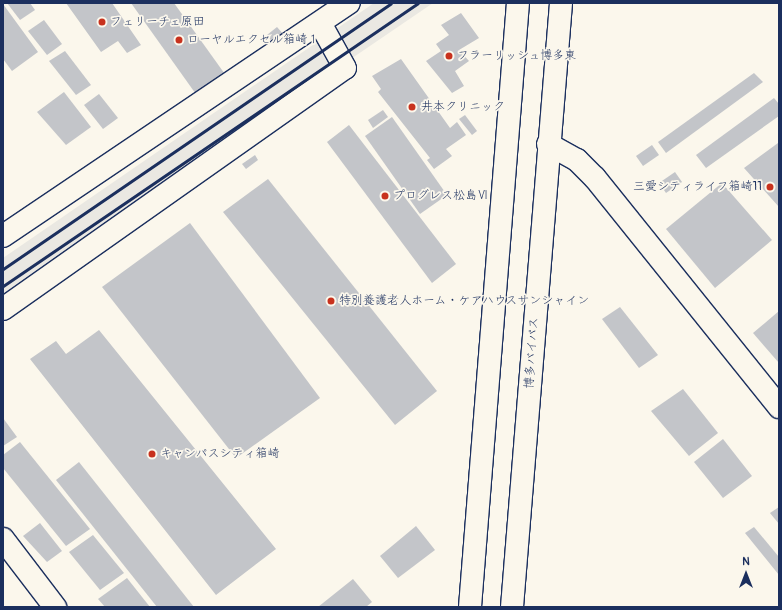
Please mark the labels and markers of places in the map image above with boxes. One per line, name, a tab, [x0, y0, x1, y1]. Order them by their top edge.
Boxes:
place label: フェリーチェ原田	[110, 15, 206, 29]
marker: フェリーチェ原田	[97, 17, 107, 27]
place label: ローヤルエクセル箱崎１	[187, 33, 319, 47]
marker: ローヤルエクセル箱崎１	[174, 35, 184, 45]
place label: フラーリッシュ博多東	[457, 49, 577, 63]
marker: フラーリッシュ博多東	[444, 51, 454, 61]
place label: 井本クリニック	[421, 100, 505, 114]
marker: 井本クリニック	[406, 101, 418, 113]
place label: 三愛シティライフ箱崎11	[633, 180, 762, 194]
marker: 三愛シティライフ箱崎11	[765, 182, 775, 192]
place label: プログレス松島Ⅵ	[393, 189, 489, 203]
marker: プログレス松島Ⅵ	[380, 191, 390, 201]
place label: 特別養護老人ホーム・ケアハウスサンシャイン	[339, 294, 591, 308]
marker: 特別養護老人ホーム・ケアハウスサンシャイン	[326, 296, 336, 306]
place label: キャンパスシティ箱崎	[160, 447, 280, 461]
marker: キャンパスシティ箱崎	[147, 449, 157, 459]

